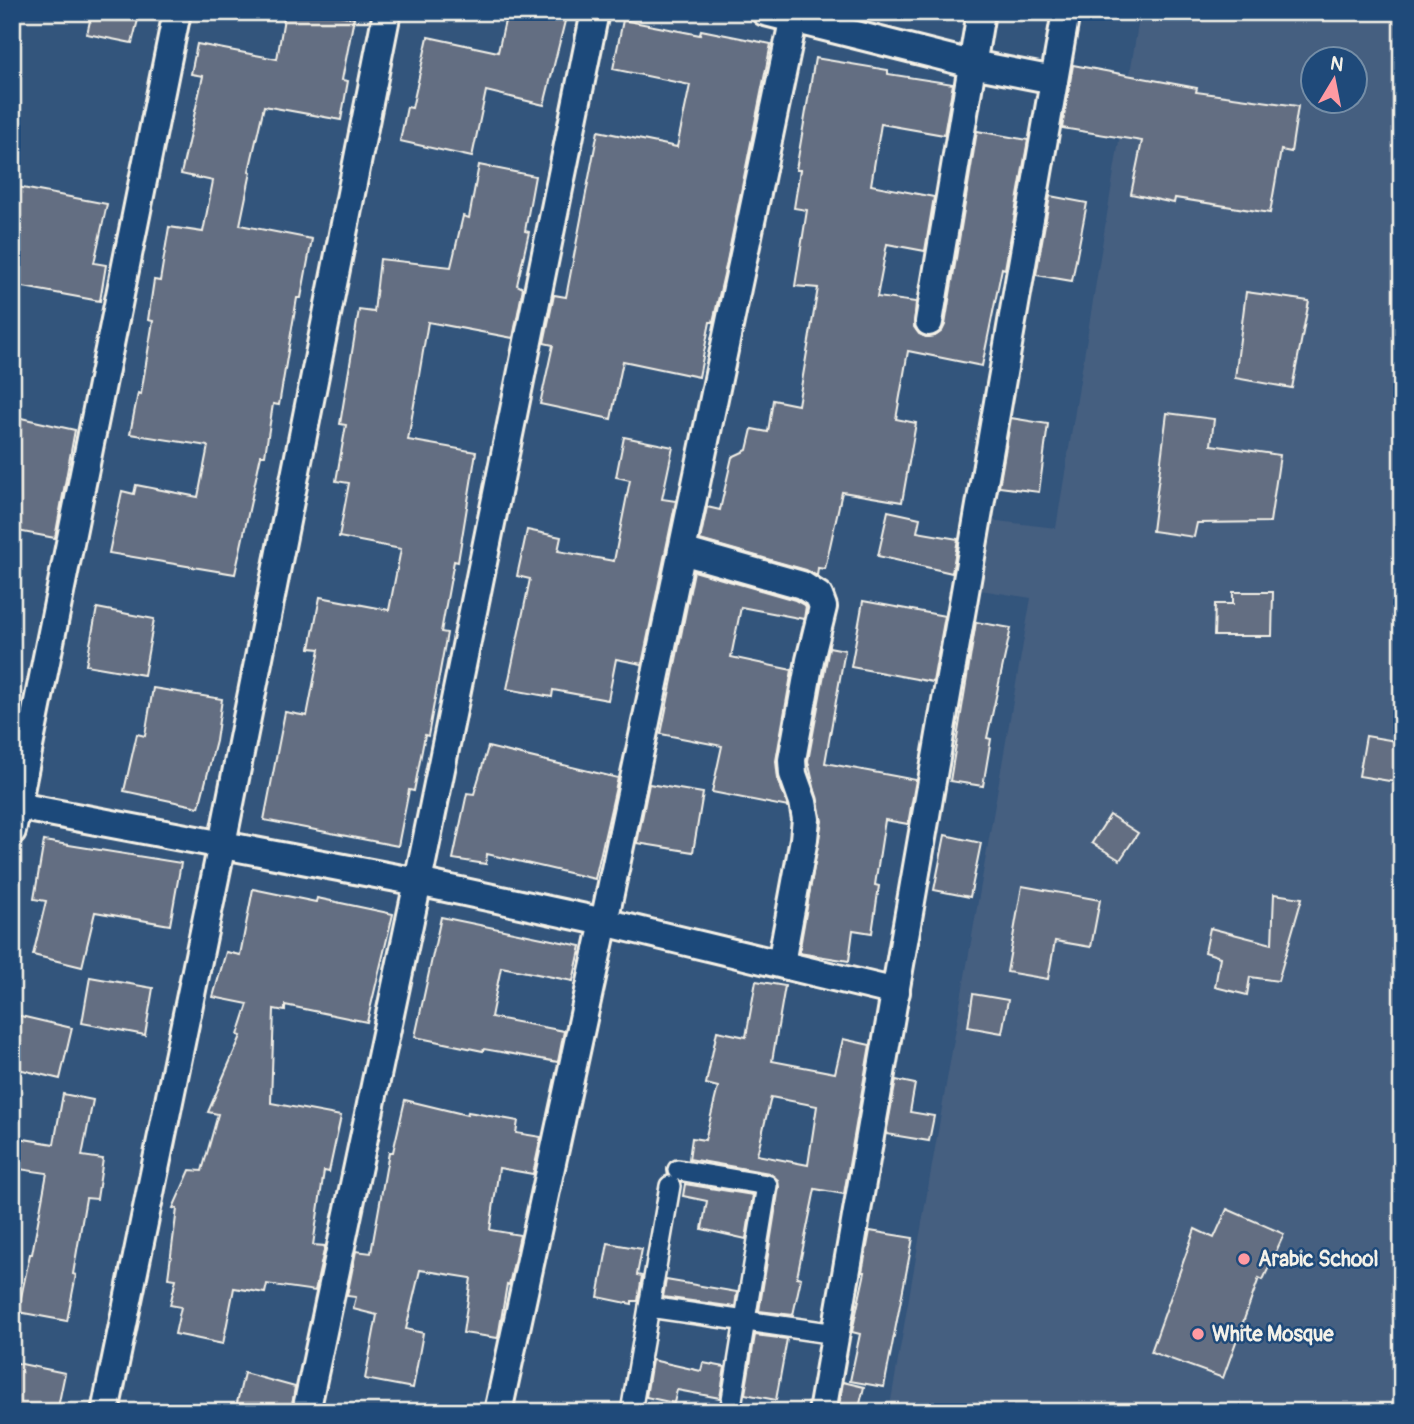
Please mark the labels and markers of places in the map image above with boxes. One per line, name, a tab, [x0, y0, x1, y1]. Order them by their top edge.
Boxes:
place label: Arabic School	[1258, 1246, 1378, 1273]
marker: Arabic School	[1236, 1251, 1252, 1267]
place label: White Mosque	[1212, 1321, 1334, 1348]
marker: White Mosque	[1190, 1326, 1206, 1342]

